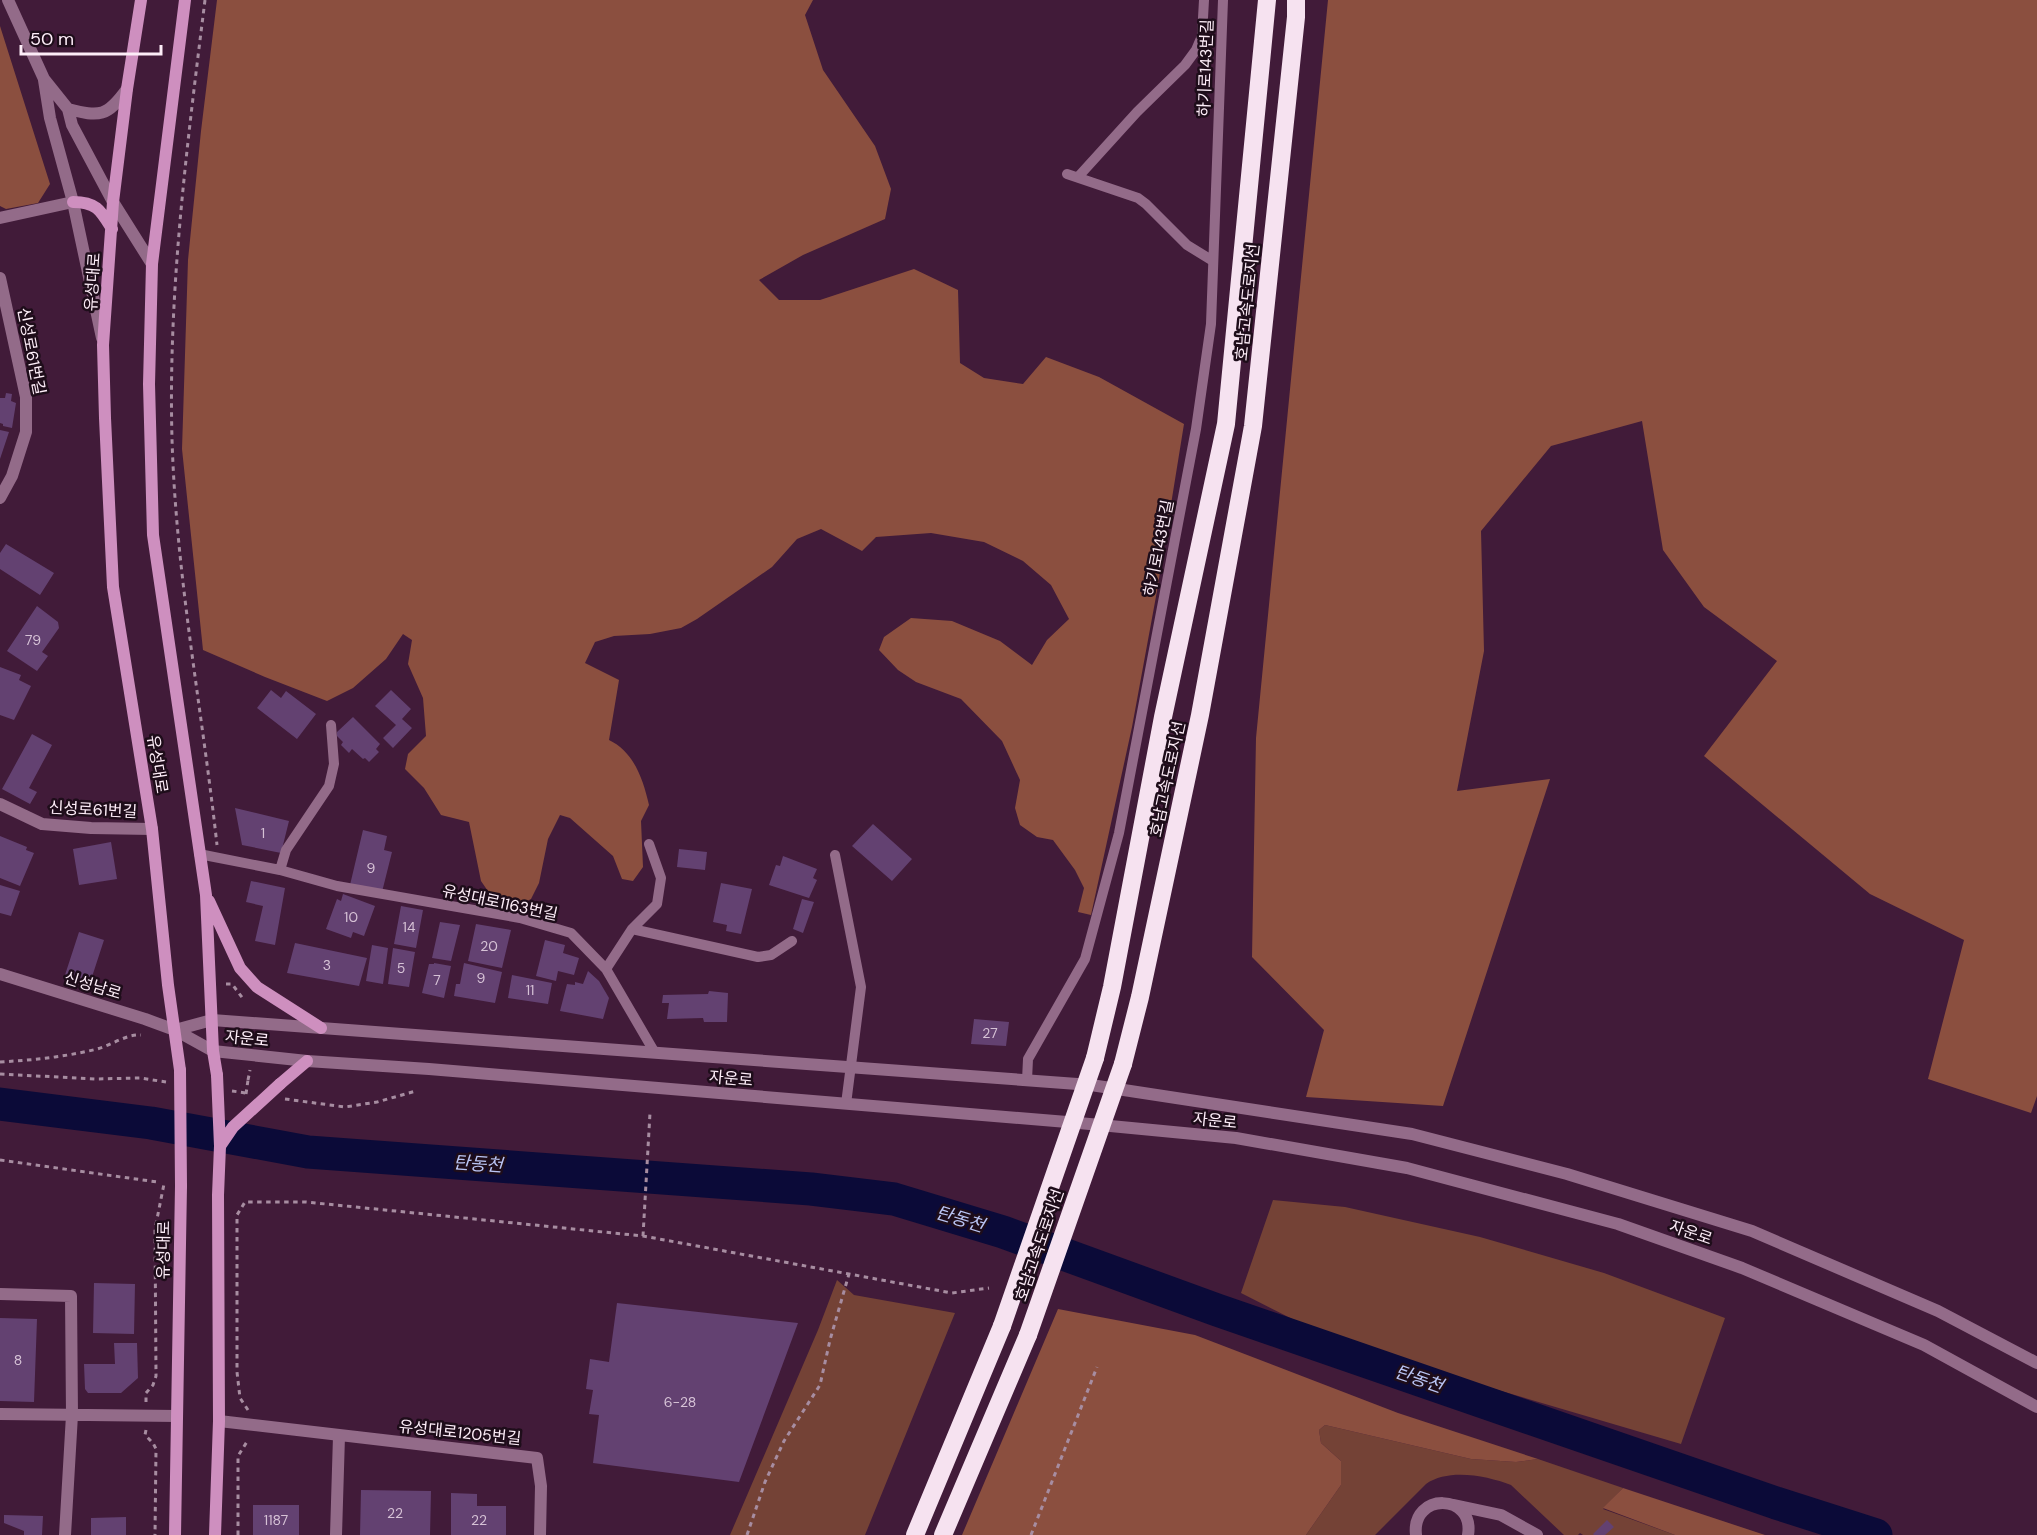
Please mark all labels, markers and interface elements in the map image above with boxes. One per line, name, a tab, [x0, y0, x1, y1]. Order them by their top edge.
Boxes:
scale bar	[21, 18, 160, 56]
street label: 하기로143번길	[1193, 19, 1218, 117]
text: 50 m	[30, 27, 74, 51]
street label: 호남고속도로지선	[1231, 242, 1264, 362]
street label: 유성대로	[80, 252, 105, 312]
street label: 신성로61번길	[13, 306, 50, 397]
street label: 하기로143번길	[1139, 498, 1178, 598]
house number: 79	[25, 631, 41, 649]
street label: 호남고속도로지선	[1145, 719, 1190, 839]
street label: 유성대로	[143, 733, 173, 795]
street label: 신성로61번길	[48, 797, 138, 822]
house number: 1	[261, 824, 265, 842]
house number: 9	[367, 859, 376, 877]
street label: 유성대로1163번길	[440, 880, 560, 925]
house number: 10	[344, 908, 358, 926]
house number: 14	[403, 918, 416, 936]
house number: 20	[480, 937, 498, 955]
house number: 3	[323, 956, 331, 974]
house number: 5	[397, 959, 405, 977]
street label: 신성남로	[62, 967, 124, 1004]
house number: 9	[477, 969, 486, 987]
house number: 7	[433, 971, 441, 989]
house number: 11	[526, 981, 534, 999]
house number: 27	[982, 1024, 998, 1042]
street label: 자운로	[224, 1026, 270, 1051]
street label: 자운로	[708, 1066, 754, 1091]
street label: 자운로	[1192, 1108, 1238, 1133]
water label: 탄동천	[452, 1150, 506, 1178]
street label: 호남고속도로지선	[1010, 1186, 1069, 1304]
water label: 탄동천	[933, 1200, 990, 1238]
street label: 자운로	[1667, 1215, 1715, 1250]
street label: 유성대로	[152, 1220, 175, 1280]
house number: 8	[14, 1351, 22, 1369]
water label: 탄동천	[1392, 1360, 1449, 1399]
house number: 6-28	[664, 1393, 696, 1411]
street label: 유성대로1205번길	[398, 1416, 522, 1449]
house number: 22	[387, 1504, 403, 1522]
house number: 1187	[264, 1511, 288, 1529]
house number: 22	[471, 1511, 487, 1529]

